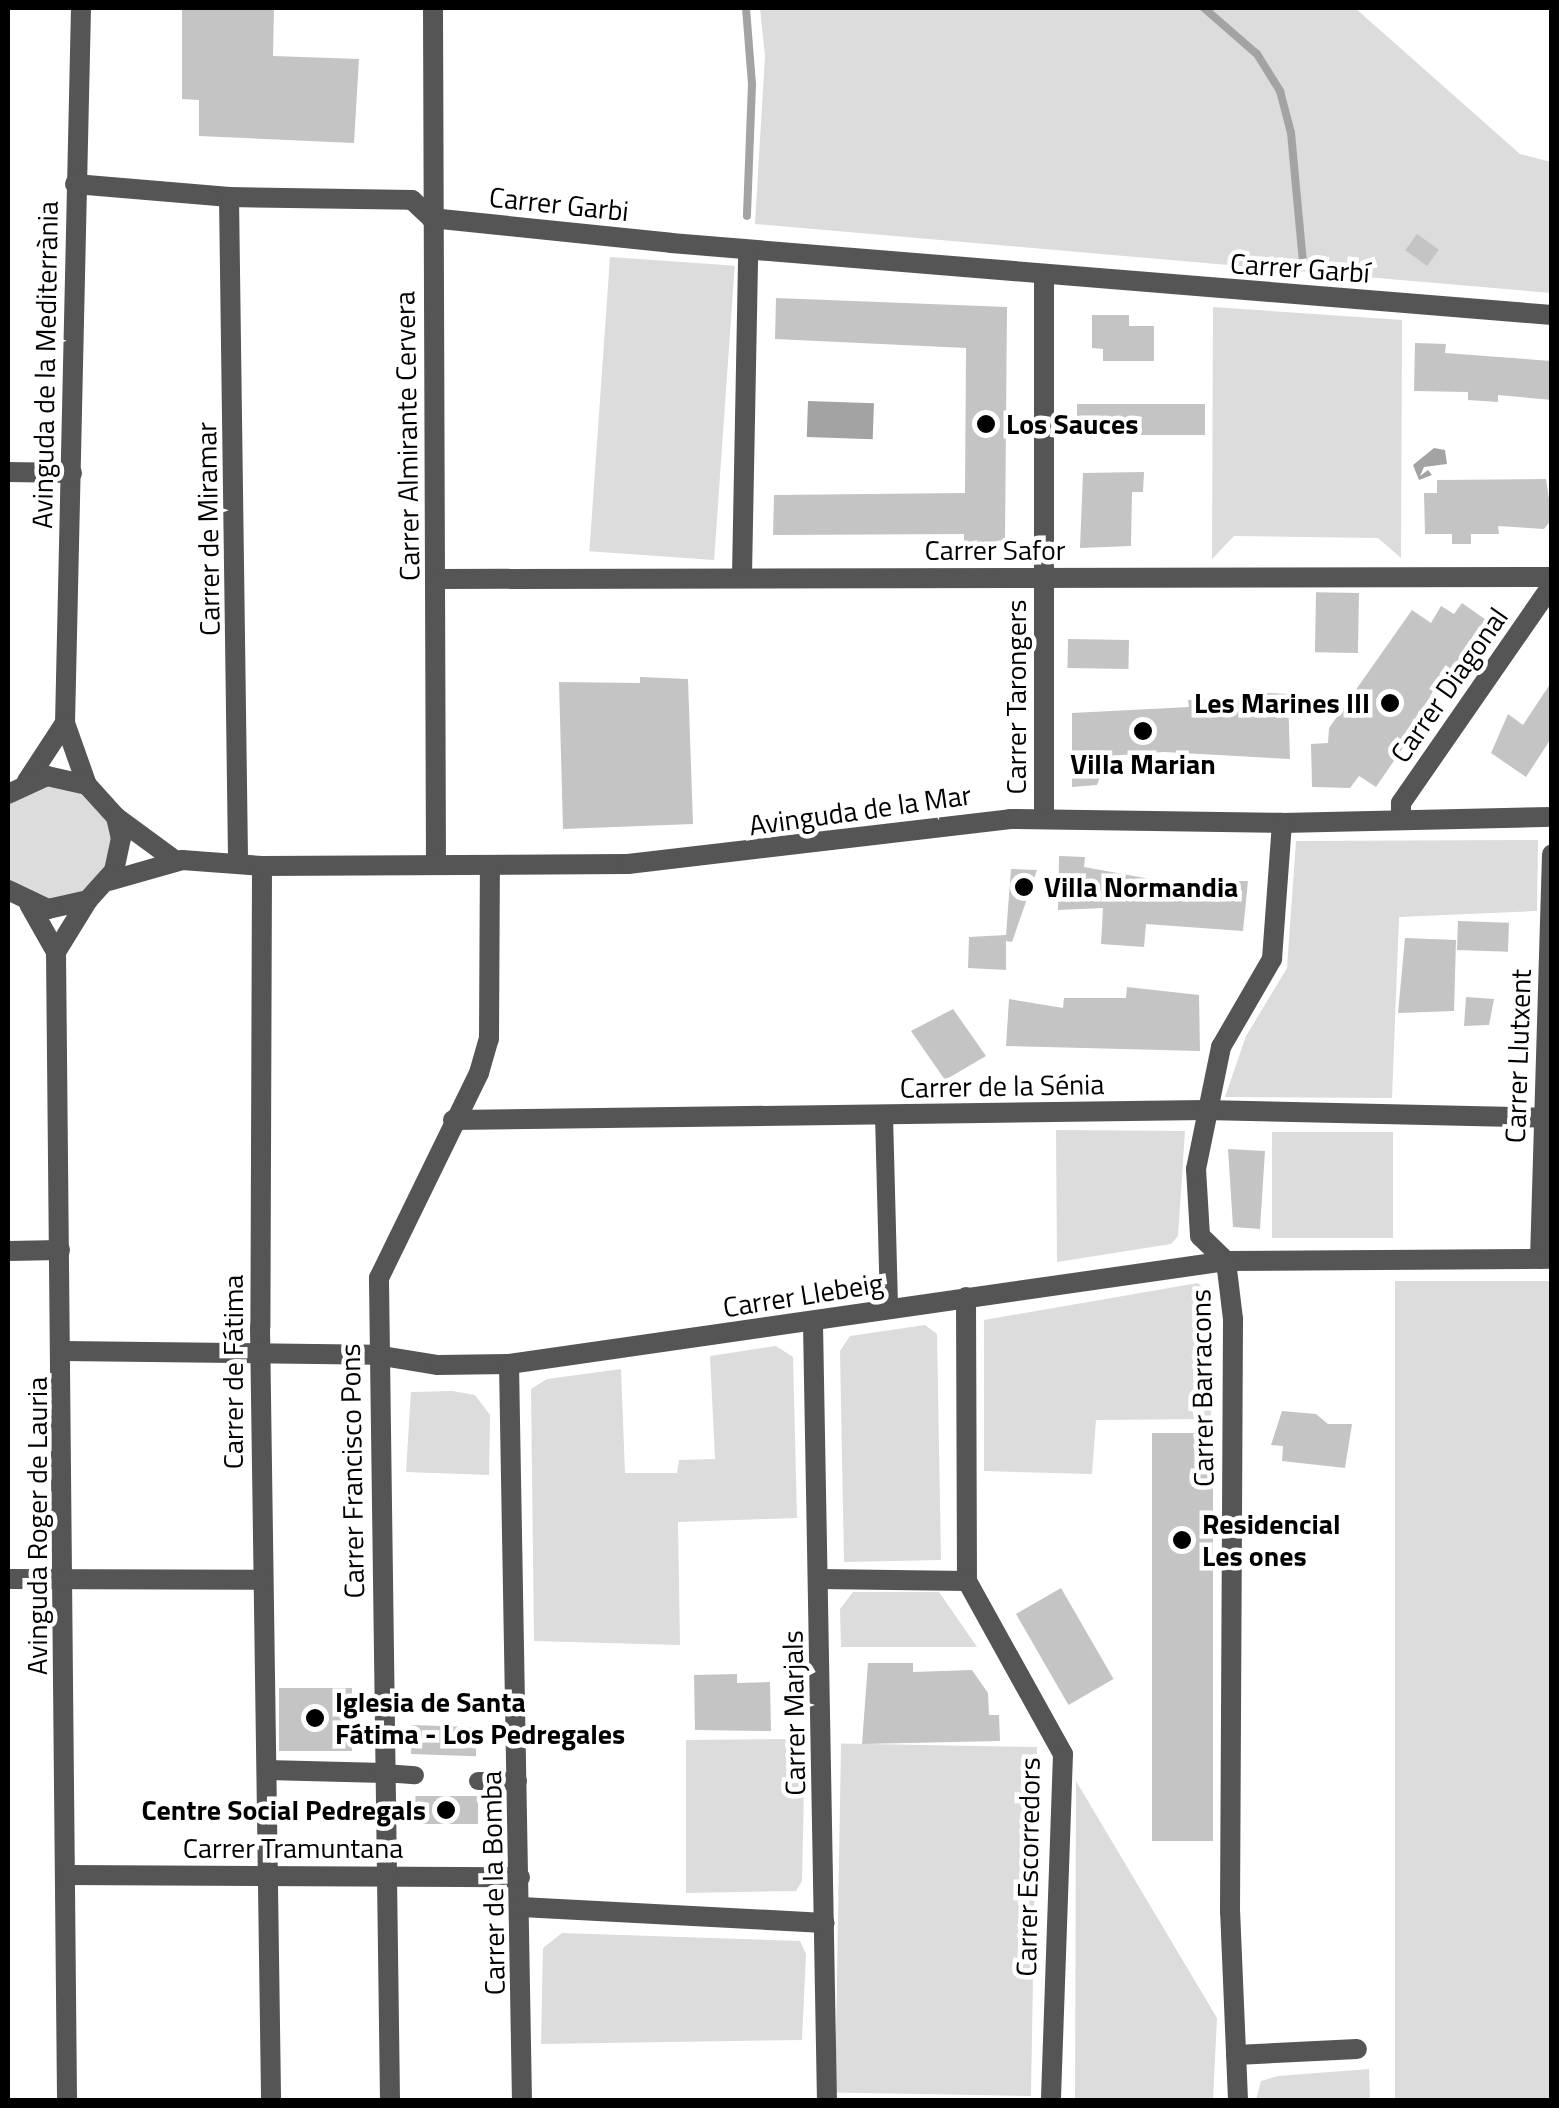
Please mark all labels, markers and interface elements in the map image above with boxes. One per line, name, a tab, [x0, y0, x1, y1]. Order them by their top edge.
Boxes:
street label: Carrer Garbi	[488, 180, 630, 228]
street label: Avinguda de la Mediterrània	[25, 201, 65, 529]
street label: Carrer Garbí	[1229, 246, 1371, 290]
street label: Carrer Almirante Cervera	[388, 291, 426, 581]
place label: Los Sauces	[1006, 407, 1138, 441]
marker: Los Sauces	[975, 413, 997, 435]
street label: Carrer de Miramar	[189, 422, 227, 636]
street label: Carrer Safor	[924, 533, 1066, 567]
street label: Carrer Tarongers	[999, 599, 1033, 795]
street label: Carrer Diagonal	[1383, 601, 1515, 769]
place label: Les Marines III	[1194, 686, 1370, 720]
marker: Les Marines III	[1379, 692, 1401, 714]
marker: Villa Marian	[1132, 720, 1154, 742]
place label: Villa Marian	[1070, 747, 1216, 781]
street label: Avinguda de la Mar	[747, 778, 973, 842]
place label: Villa Normandia	[1044, 870, 1238, 904]
marker: Villa Normandia	[1013, 876, 1035, 898]
street label: Carrer Llutxent	[1498, 968, 1538, 1144]
street label: Carrer de la Sénia	[899, 1067, 1105, 1105]
street label: Carrer Llebeig	[720, 1266, 886, 1324]
street label: Carrer de Fátima	[216, 1275, 250, 1469]
street label: Carrer Barracons	[1183, 1289, 1221, 1487]
street label: Carrer Francisco Pons	[333, 1343, 371, 1599]
street label: Avinguda Roger de Lauria	[20, 1377, 54, 1675]
place label: Residencial Les ones	[1202, 1507, 1341, 1573]
marker: Residencial Les ones	[1171, 1529, 1193, 1551]
street label: Carrer Marjals	[776, 1630, 812, 1796]
place label: Iglesia de Santa Fátima - Los Pedregales	[335, 1685, 625, 1751]
marker: Iglesia de Santa Fátima - Los Pedregales	[304, 1707, 326, 1729]
street label: Carrer Escorredors	[1009, 1757, 1047, 1977]
street label: Carrer de la Bomba	[474, 1771, 512, 1995]
place label: Centre Social Pedregals	[141, 1793, 426, 1827]
marker: Centre Social Pedregals	[435, 1799, 457, 1821]
street label: Carrer Tramuntana	[183, 1831, 403, 1865]

